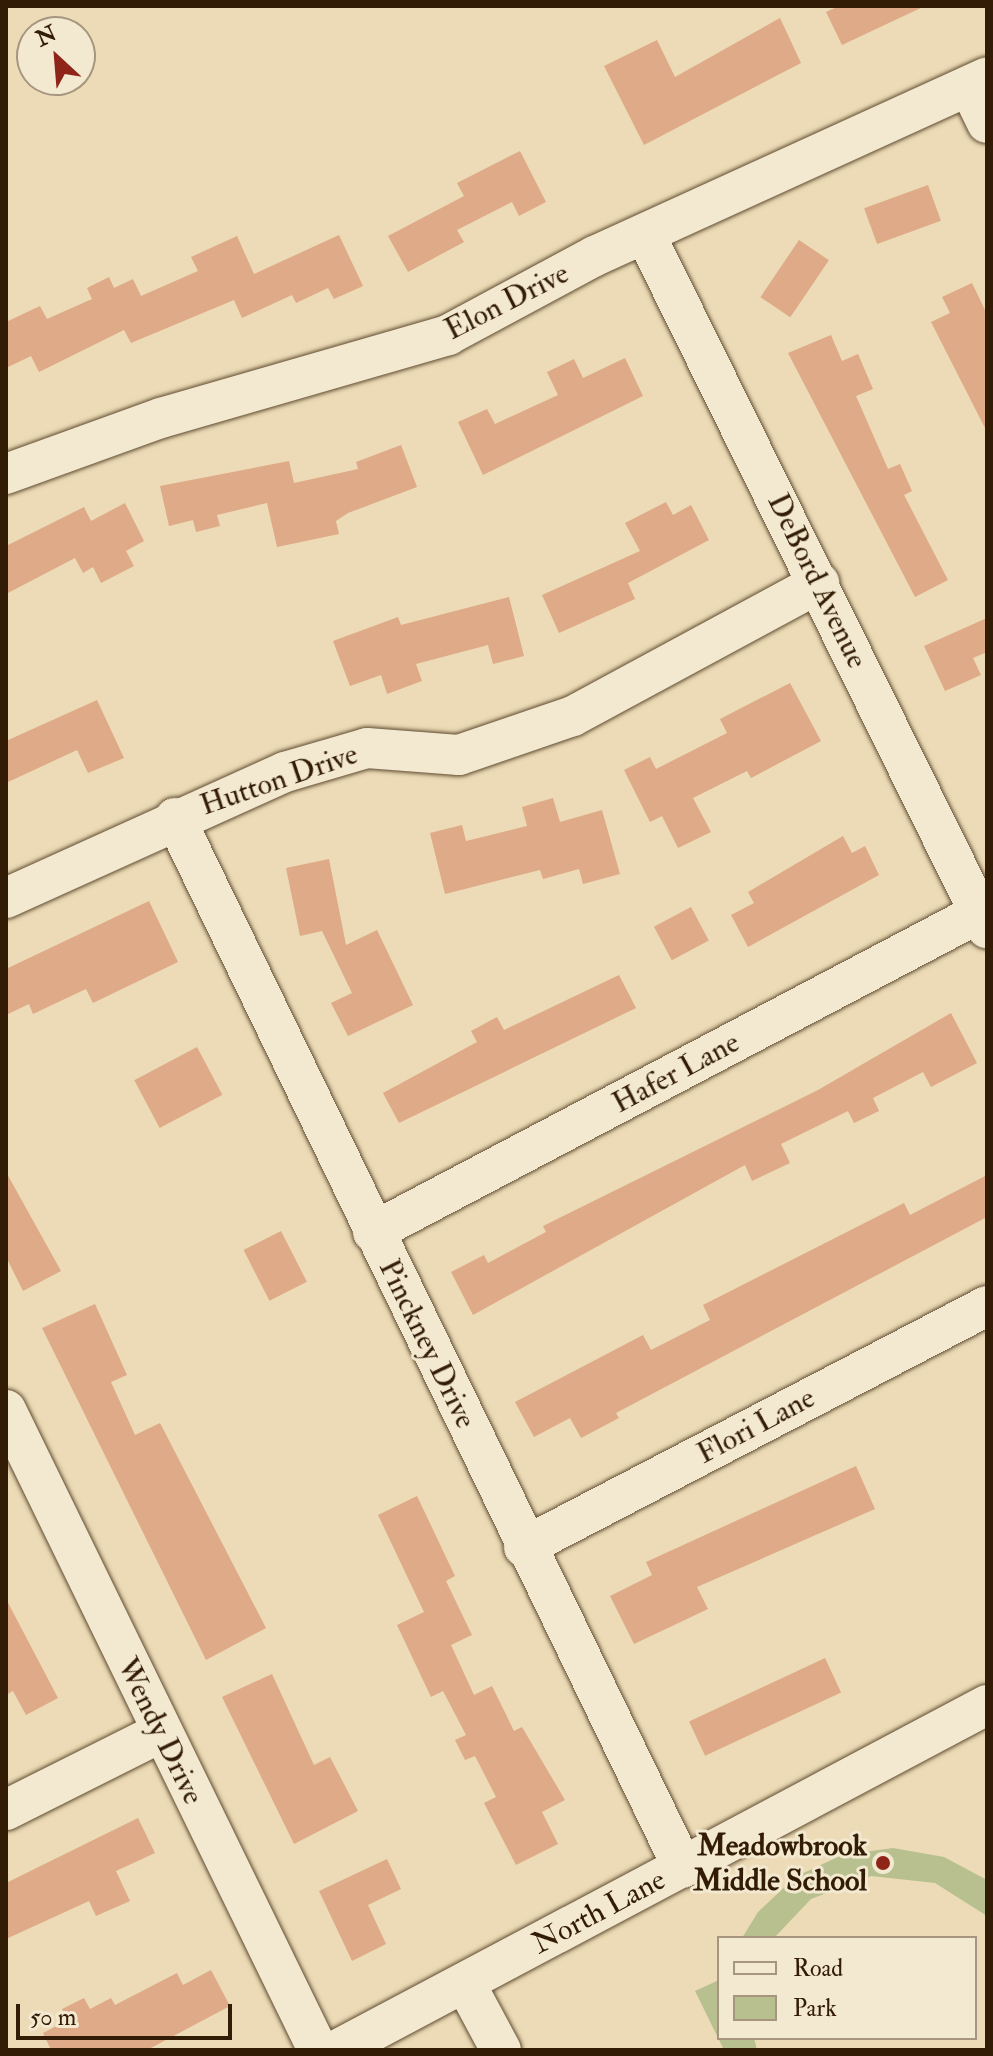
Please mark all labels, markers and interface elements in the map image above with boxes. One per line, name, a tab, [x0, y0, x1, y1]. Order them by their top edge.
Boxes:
north arrow	[16, 16, 96, 96]
text: N	[31, 19, 61, 53]
street label: Elon Drive	[439, 256, 575, 348]
street label: DeBord Avenue	[759, 488, 875, 674]
street label: Hutton Drive	[196, 736, 362, 824]
street label: Hafer Lane	[606, 1025, 746, 1121]
street label: Pinckney Drive	[371, 1254, 483, 1434]
street label: Flori Lane	[691, 1380, 821, 1472]
street label: Wendy Drive	[109, 1652, 211, 1810]
place label: Meadowbrook Middle School	[693, 1828, 867, 1898]
marker: Meadowbrook Middle School	[874, 1854, 892, 1872]
street label: North Lane	[526, 1862, 672, 1962]
legend	[717, 1936, 977, 2040]
text: Road	[793, 1953, 843, 1984]
scale bar	[20, 1988, 236, 2038]
text: Park	[793, 1993, 837, 2024]
text: 50 m	[30, 2002, 76, 2033]

